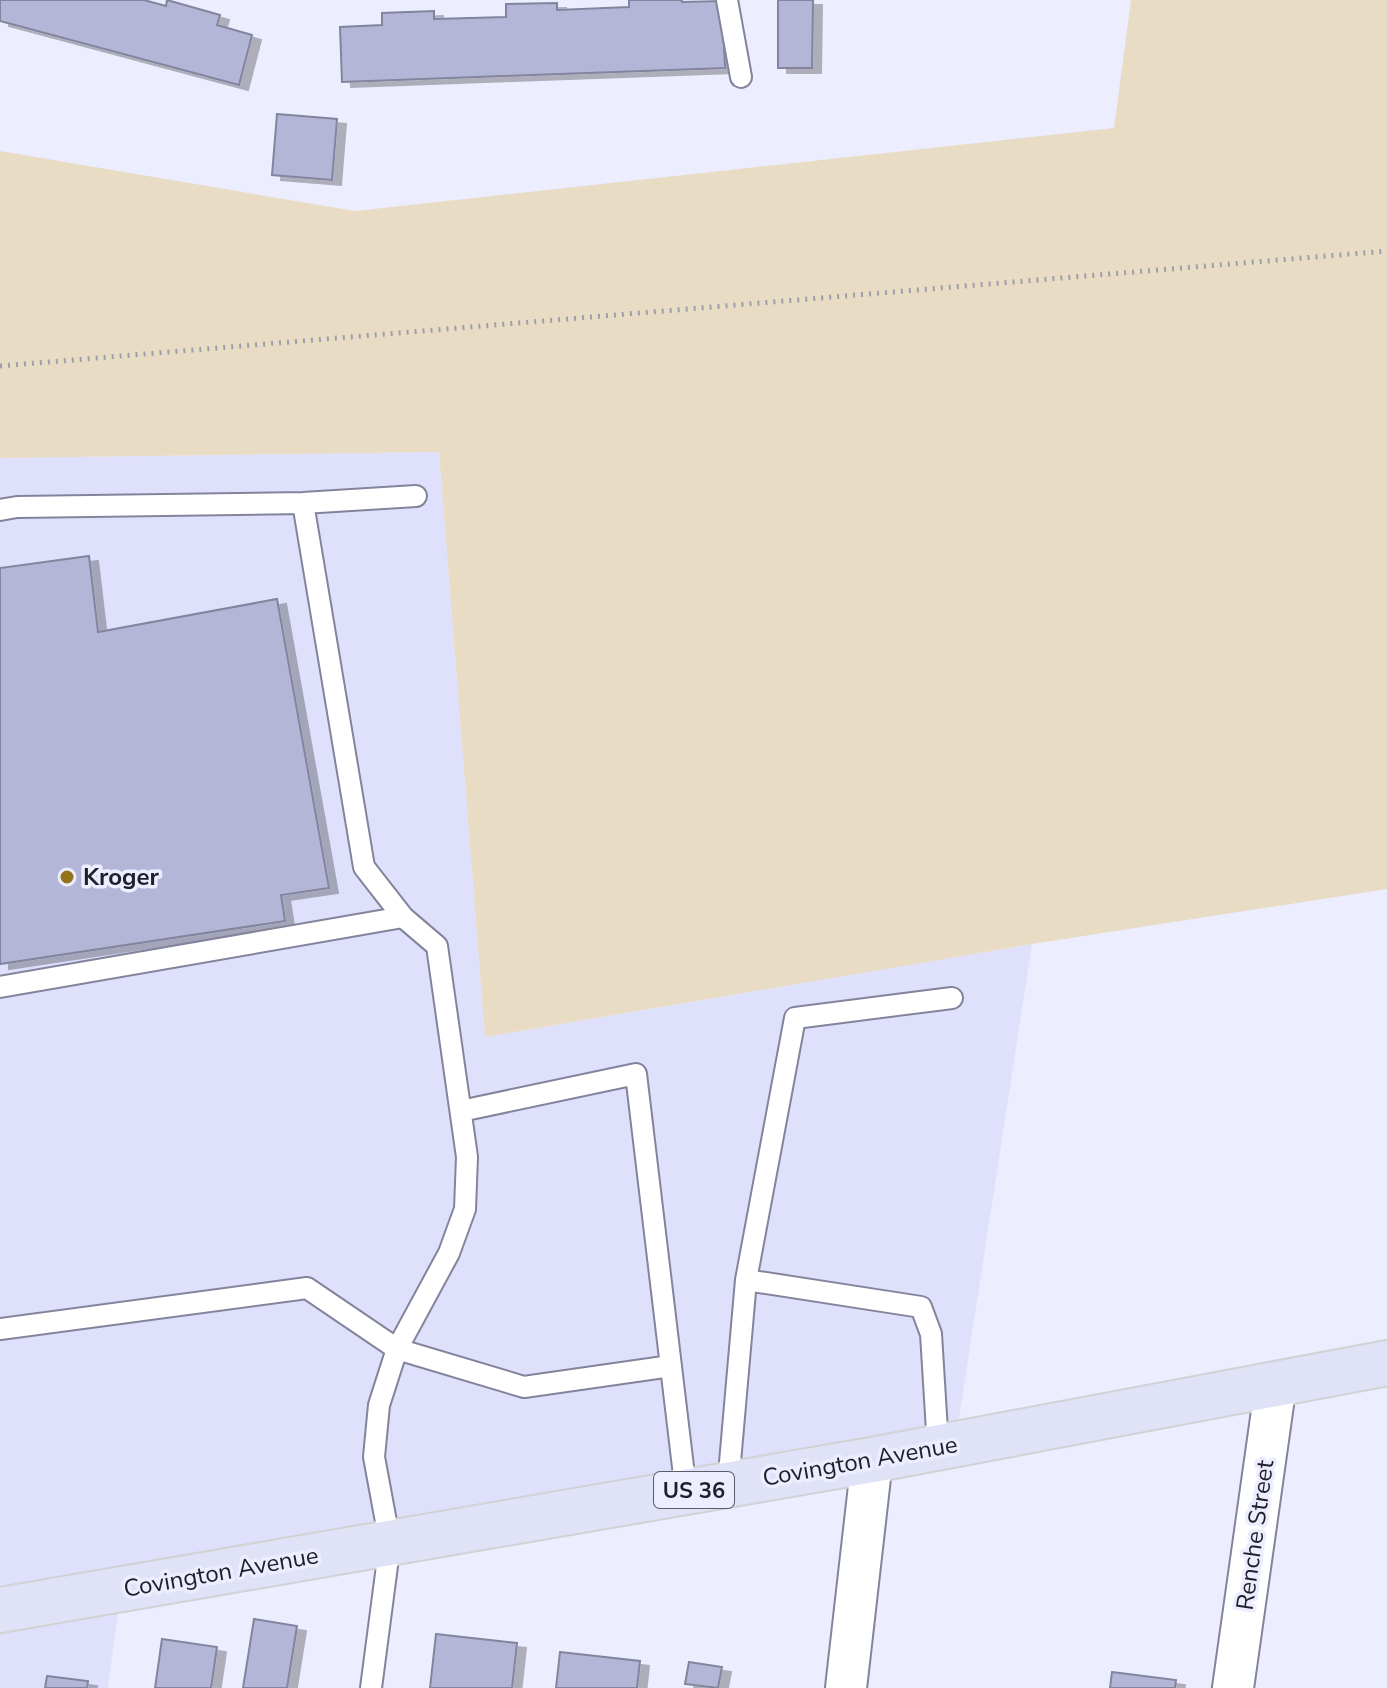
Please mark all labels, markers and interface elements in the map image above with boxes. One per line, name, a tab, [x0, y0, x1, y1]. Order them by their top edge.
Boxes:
place label: Kroger	[83, 861, 159, 893]
marker: Kroger	[58, 868, 76, 886]
street label: Covington Avenue	[760, 1428, 960, 1494]
street label: Renche Street	[1229, 1457, 1281, 1612]
road number: US 36	[654, 1472, 734, 1508]
street label: Covington Avenue	[121, 1539, 321, 1605]

